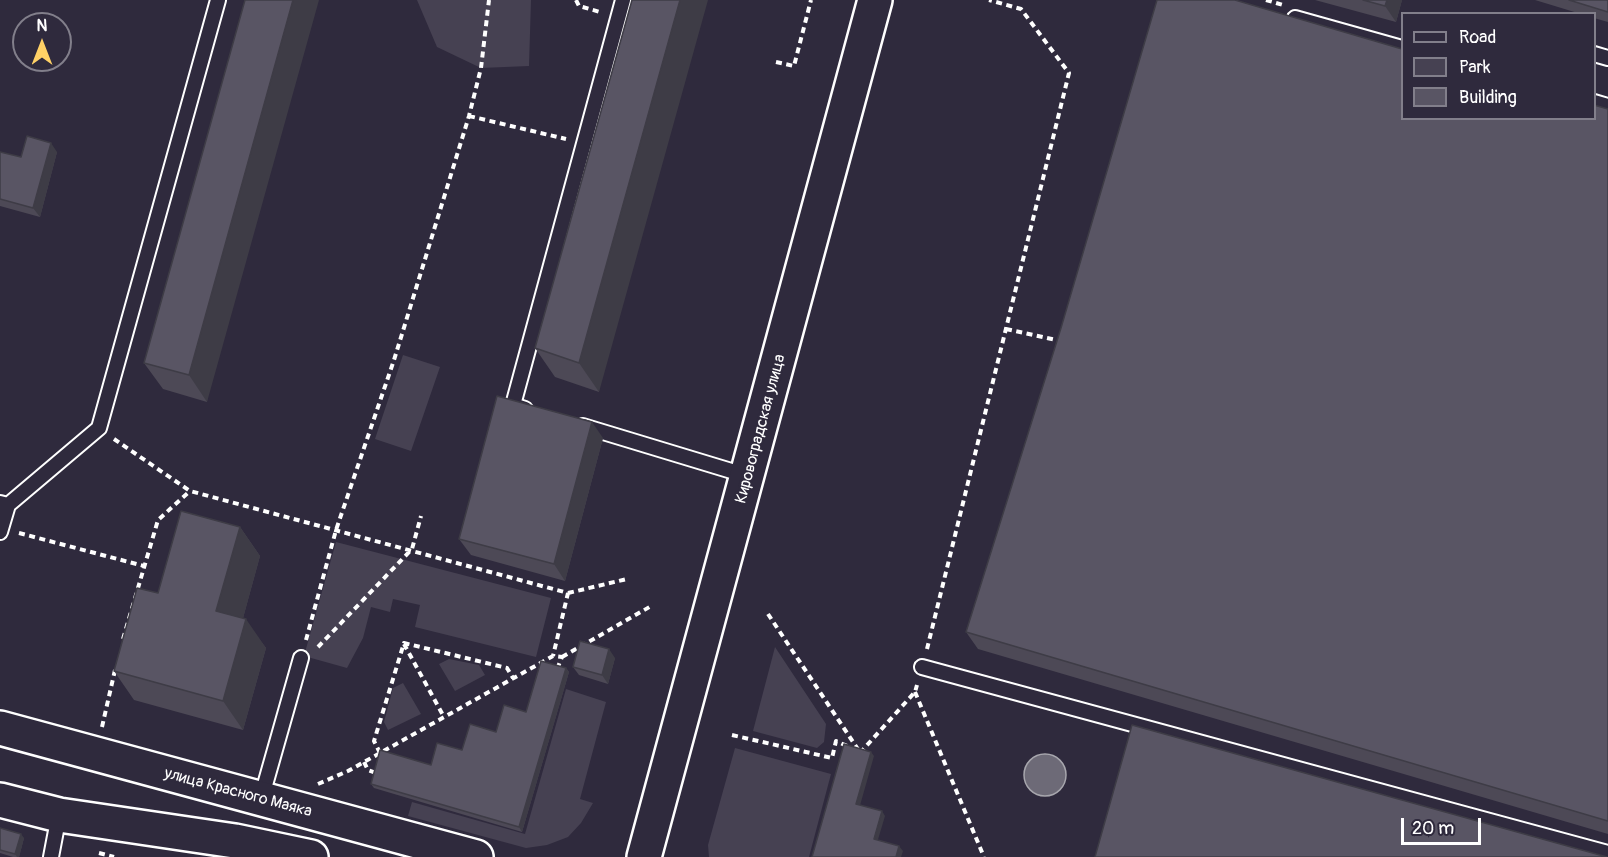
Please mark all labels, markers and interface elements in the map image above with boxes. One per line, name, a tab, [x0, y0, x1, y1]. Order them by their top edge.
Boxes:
north arrow	[12, 12, 72, 72]
legend	[1401, 12, 1596, 120]
text: N	[37, 16, 47, 36]
text: Road	[1459, 26, 1496, 49]
text: Park	[1459, 56, 1491, 79]
text: Building	[1459, 86, 1517, 109]
street label: Кировоградская улица	[732, 352, 790, 506]
street label: улица Красного Маяка	[162, 764, 314, 822]
scale bar	[1404, 806, 1484, 844]
text: 20 m	[1412, 817, 1454, 840]

